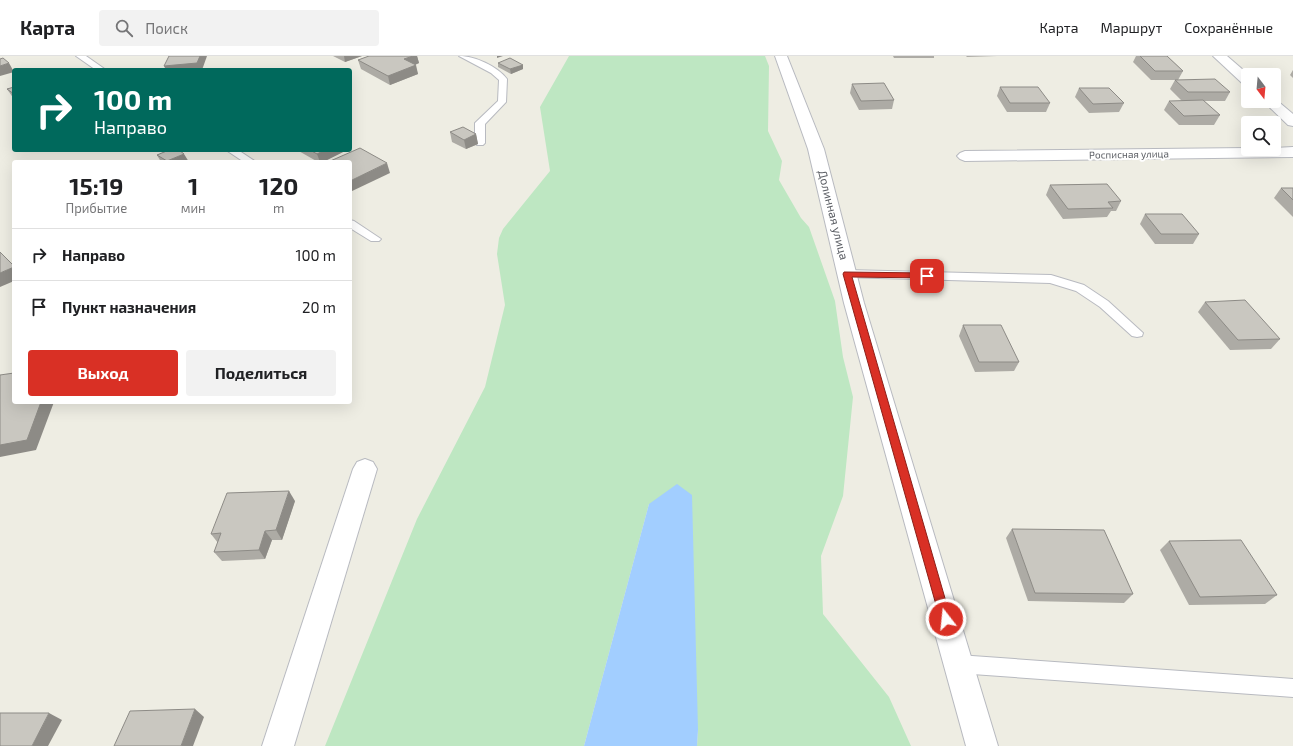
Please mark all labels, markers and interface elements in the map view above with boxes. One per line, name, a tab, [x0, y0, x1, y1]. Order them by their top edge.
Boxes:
search box	[99, 10, 379, 46]
text: Карта	[20, 16, 75, 39]
icon: search	[113, 17, 135, 39]
text: Поиск	[145, 19, 188, 37]
text: Карта	[1040, 19, 1078, 36]
text: Маршрут	[1100, 19, 1162, 36]
text: Сохранённые	[1184, 19, 1273, 36]
north arrow	[1241, 68, 1281, 108]
map controls	[1241, 68, 1281, 156]
text: 100 m	[94, 82, 172, 116]
icon: right	[28, 84, 80, 136]
text: Направо	[94, 116, 167, 138]
button: search	[1241, 116, 1281, 156]
street label: Росписная улица	[1089, 147, 1169, 162]
street label: Долинная улица	[815, 168, 852, 261]
text: 15:19	[69, 171, 123, 200]
text: 1	[188, 171, 198, 200]
text: 120	[259, 171, 299, 200]
text: Прибытие	[65, 200, 127, 216]
text: мин	[181, 200, 206, 216]
text: m	[273, 200, 284, 216]
icon: right	[28, 244, 50, 266]
text: Направо	[62, 246, 125, 264]
text: 100 m	[295, 246, 336, 264]
pin	[910, 259, 944, 293]
icon: arrive	[916, 265, 938, 287]
icon: arrive	[28, 296, 50, 318]
text: Пункт назначения	[62, 298, 196, 316]
text: 20 m	[302, 298, 336, 316]
button: Выход	[28, 350, 178, 396]
button: Поделиться	[186, 350, 336, 396]
position arrow	[925, 598, 967, 640]

